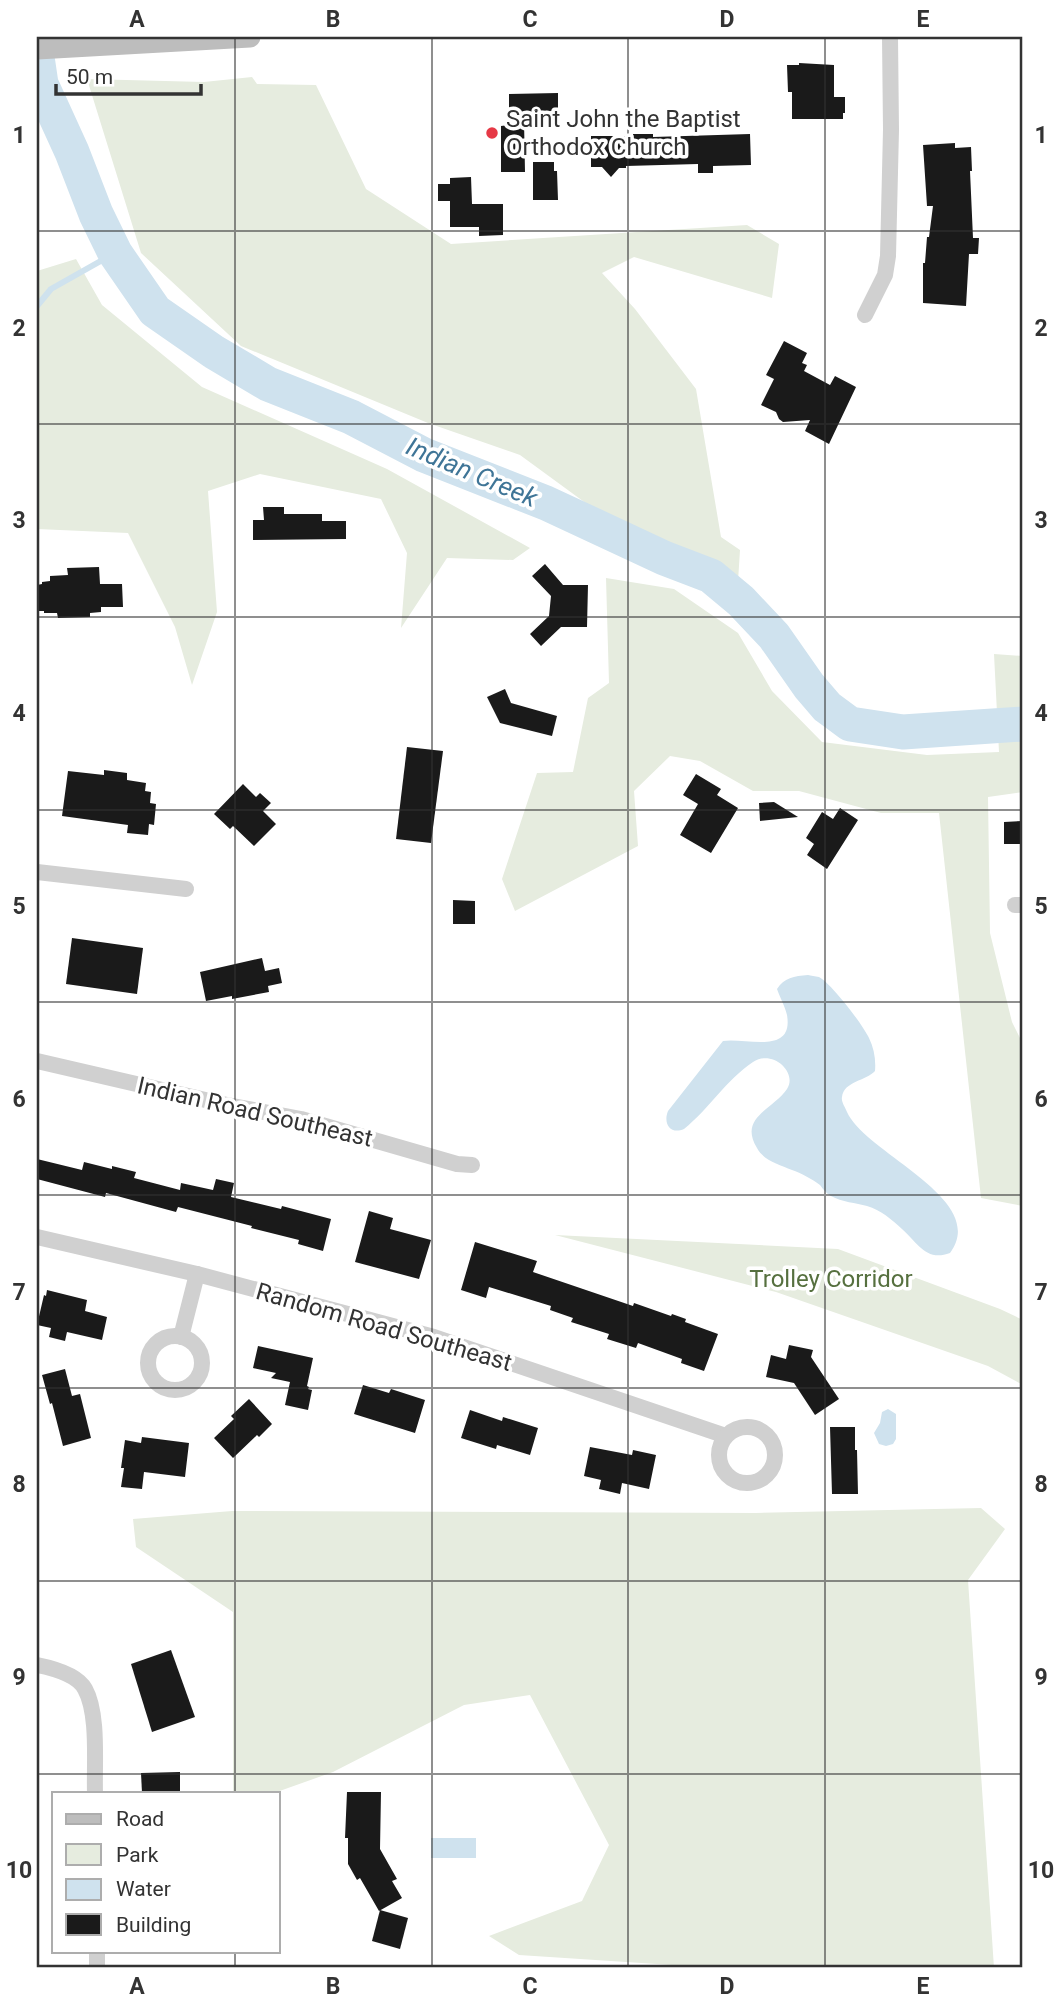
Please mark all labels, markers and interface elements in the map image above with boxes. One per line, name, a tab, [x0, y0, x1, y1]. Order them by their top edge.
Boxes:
text: A	[129, 6, 145, 33]
text: B	[326, 6, 340, 33]
text: C	[522, 6, 538, 33]
text: D	[720, 6, 734, 33]
text: E	[917, 6, 930, 33]
scale bar	[56, 52, 201, 96]
text: 50 m	[66, 65, 113, 89]
place label: Saint John the Baptist Orthodox Church	[506, 105, 741, 161]
text: 1	[12, 122, 26, 149]
text: 1	[1034, 122, 1048, 149]
marker: Saint John the Baptist Orthodox Church	[484, 125, 500, 141]
text: 2	[12, 315, 26, 342]
text: 2	[1034, 315, 1048, 342]
water label: Indian Creek	[402, 431, 543, 514]
text: 3	[12, 507, 26, 534]
text: 3	[1034, 507, 1048, 534]
text: 4	[12, 700, 26, 727]
text: 4	[1034, 700, 1048, 727]
text: 5	[12, 893, 26, 920]
text: 5	[1034, 893, 1048, 920]
street label: Indian Road Southeast	[135, 1071, 376, 1153]
text: 6	[12, 1086, 26, 1113]
text: 6	[1034, 1086, 1048, 1113]
park label: Trolley Corridor	[749, 1265, 913, 1293]
street label: Random Road Southeast	[253, 1277, 515, 1377]
text: 7	[12, 1279, 26, 1306]
text: 7	[1034, 1279, 1048, 1306]
text: 8	[12, 1471, 26, 1498]
text: 8	[1034, 1471, 1048, 1498]
text: 9	[12, 1664, 26, 1691]
text: 9	[1034, 1664, 1048, 1691]
legend	[52, 1792, 280, 1952]
text: Road	[116, 1807, 164, 1831]
text: Park	[116, 1843, 159, 1867]
text: 10	[6, 1857, 32, 1884]
text: 10	[1028, 1857, 1054, 1884]
text: Water	[116, 1877, 171, 1901]
text: Building	[116, 1913, 191, 1937]
text: A	[129, 1973, 145, 2000]
text: B	[326, 1973, 340, 2000]
text: C	[522, 1973, 538, 2000]
text: D	[720, 1973, 734, 2000]
text: E	[917, 1973, 930, 2000]

